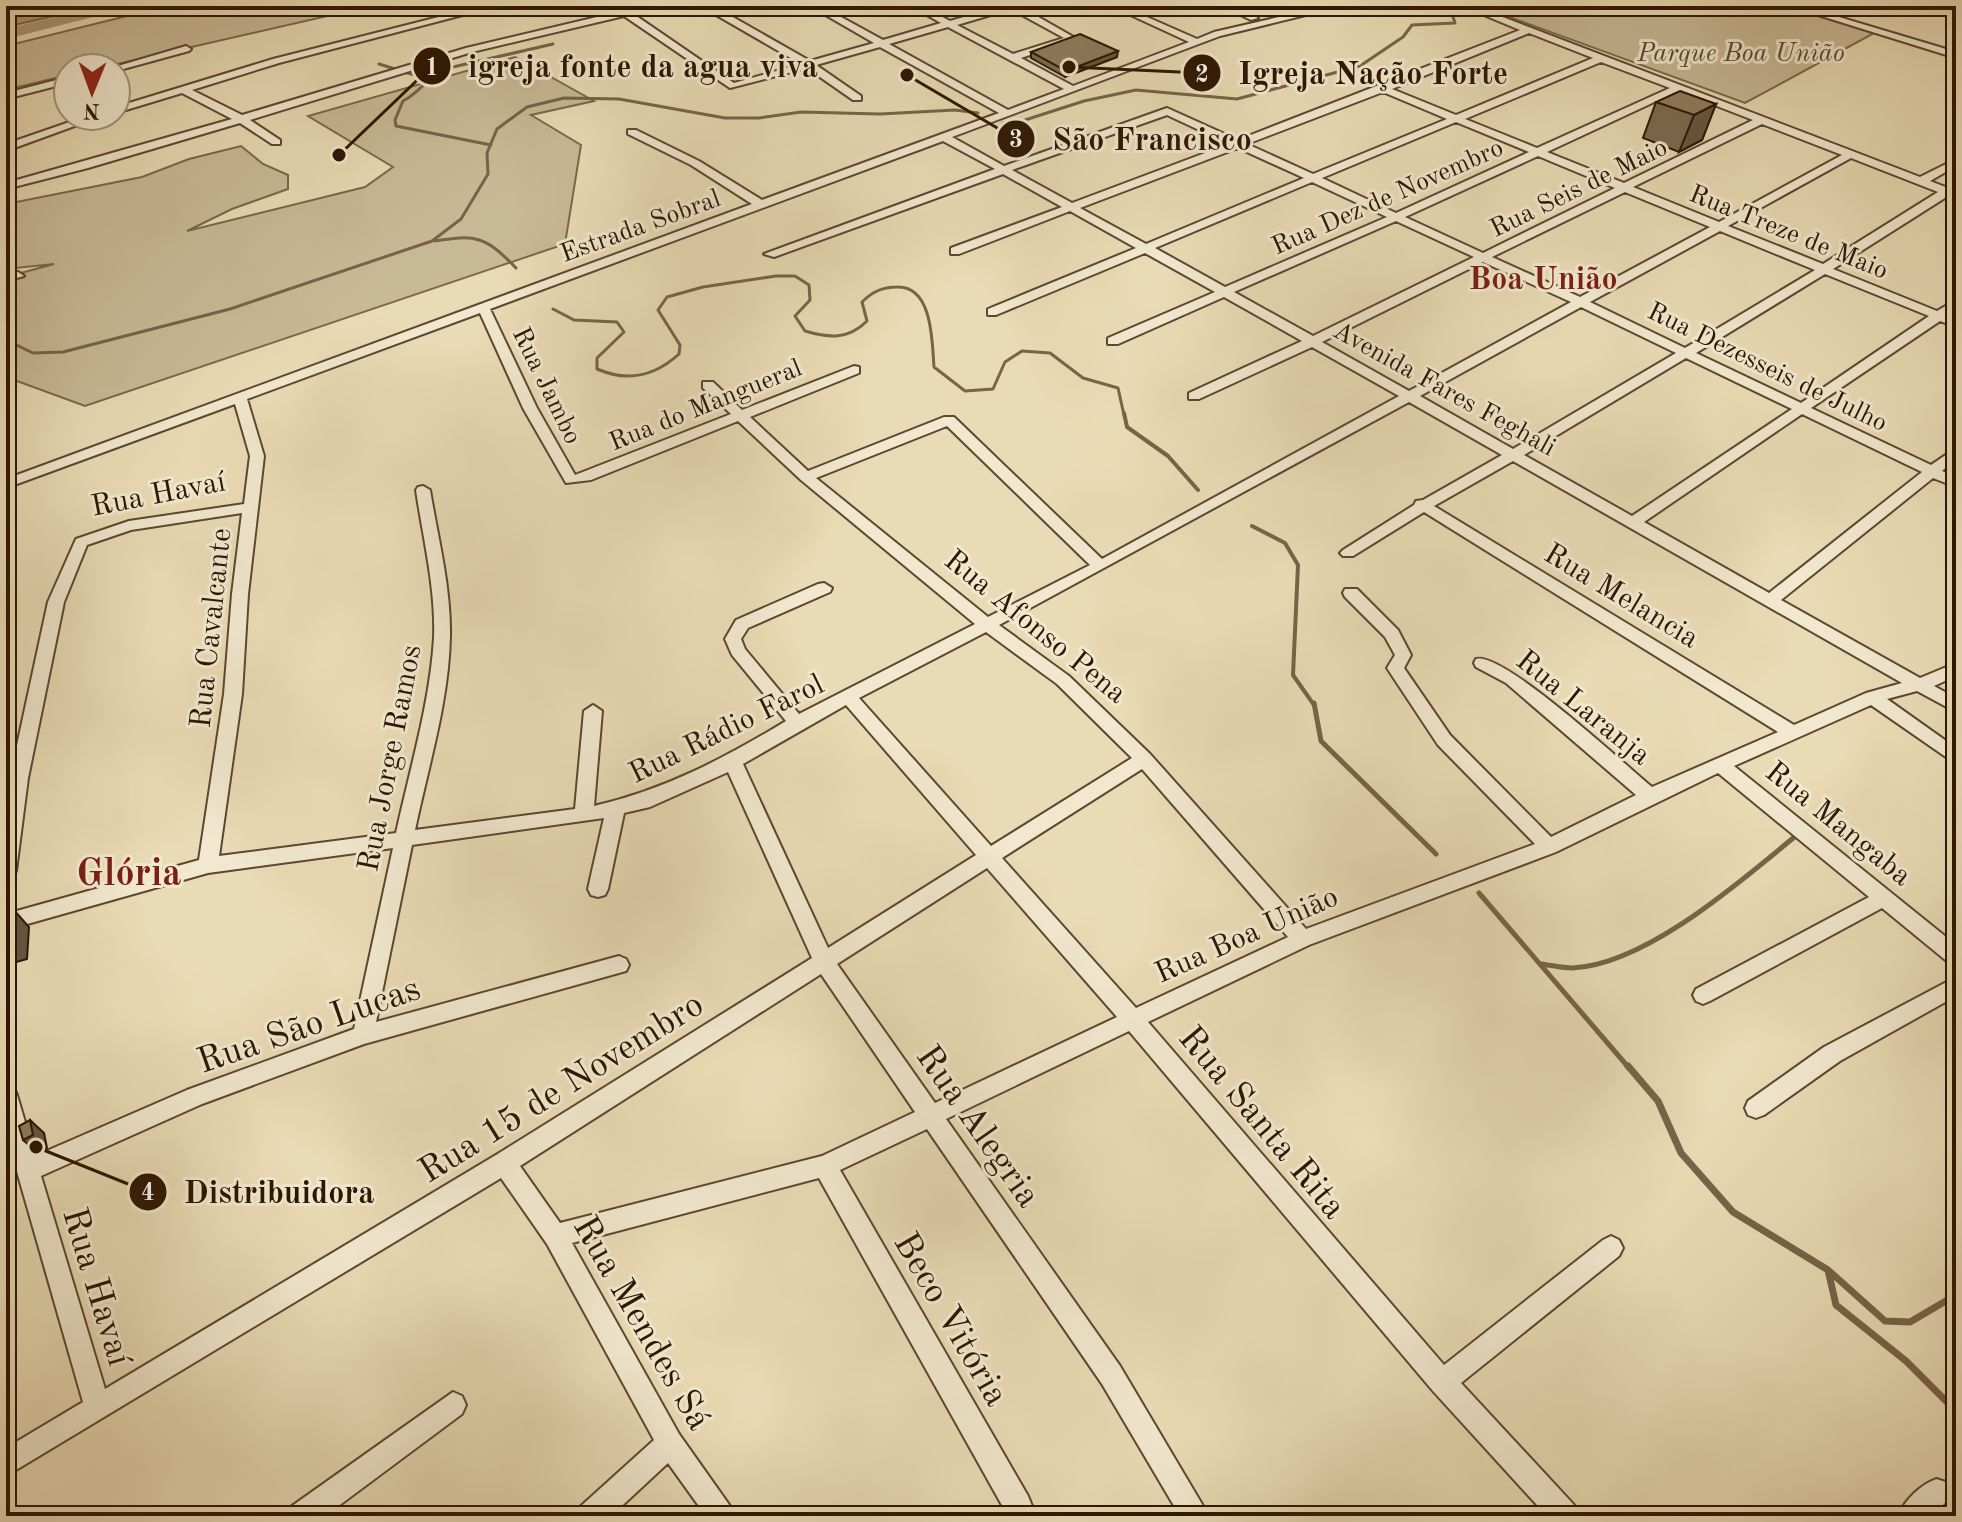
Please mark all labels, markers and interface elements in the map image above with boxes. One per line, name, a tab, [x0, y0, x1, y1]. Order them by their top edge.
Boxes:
callout: igreja fonte da agua viva	[412, 38, 834, 94]
park label: Parque Boa União	[1636, 41, 1845, 67]
callout: Igreja Nação Forte	[1182, 45, 1524, 101]
north arrow	[52, 52, 132, 132]
text: igreja fonte da agua viva	[468, 53, 818, 85]
text: 1	[425, 57, 439, 81]
text: Igreja Nação Forte	[1238, 60, 1508, 92]
text: 2	[1195, 64, 1209, 88]
text: N	[83, 99, 100, 121]
callout: São Francisco	[996, 111, 1268, 167]
text: São Francisco	[1052, 126, 1252, 158]
text: 3	[1009, 129, 1023, 153]
street label: Rua Dez de Novembro	[1268, 135, 1507, 261]
street label: Rua Seis de Maio	[1486, 135, 1672, 243]
street label: Rua Treze de Maio	[1685, 181, 1891, 285]
street label: Estrada Sobral	[557, 186, 724, 268]
district label: Boa União	[1468, 265, 1618, 297]
street label: Rua Dezesseis de Julho	[1643, 298, 1891, 437]
street label: Avenida Fares Feghali	[1328, 318, 1560, 462]
street label: Rua Jambo	[507, 323, 586, 448]
street label: Rua do Mangueral	[606, 355, 806, 456]
street label: Rua Havaí	[89, 467, 229, 523]
street label: Rua Cavalcante	[187, 527, 237, 730]
street label: Rua Melancia	[1538, 539, 1704, 655]
street label: Rua Afonso Pena	[938, 545, 1132, 710]
street label: Rua Jorge Ramos	[354, 642, 428, 874]
street label: Rua Laranja	[1510, 645, 1656, 772]
street label: Rua Rádio Farol	[625, 670, 829, 790]
street label: Rua Mangaba	[1759, 757, 1917, 892]
district label: Glória	[76, 856, 182, 894]
street label: Rua Boa União	[1151, 882, 1343, 990]
street label: Rua São Lucas	[193, 972, 425, 1082]
street label: Rua 15 de Novembro	[414, 987, 711, 1191]
street label: Rua Santa Rita	[1170, 1021, 1352, 1227]
street label: Rua Alegria	[908, 1040, 1046, 1215]
callout: Distribuidora	[128, 1164, 391, 1220]
text: Distribuidora	[184, 1179, 374, 1211]
text: 4	[141, 1182, 155, 1206]
street label: Rua Havaí	[54, 1204, 136, 1371]
street label: Rua Mendes Sá	[565, 1211, 716, 1437]
street label: Beco Vitória	[886, 1227, 1014, 1413]

